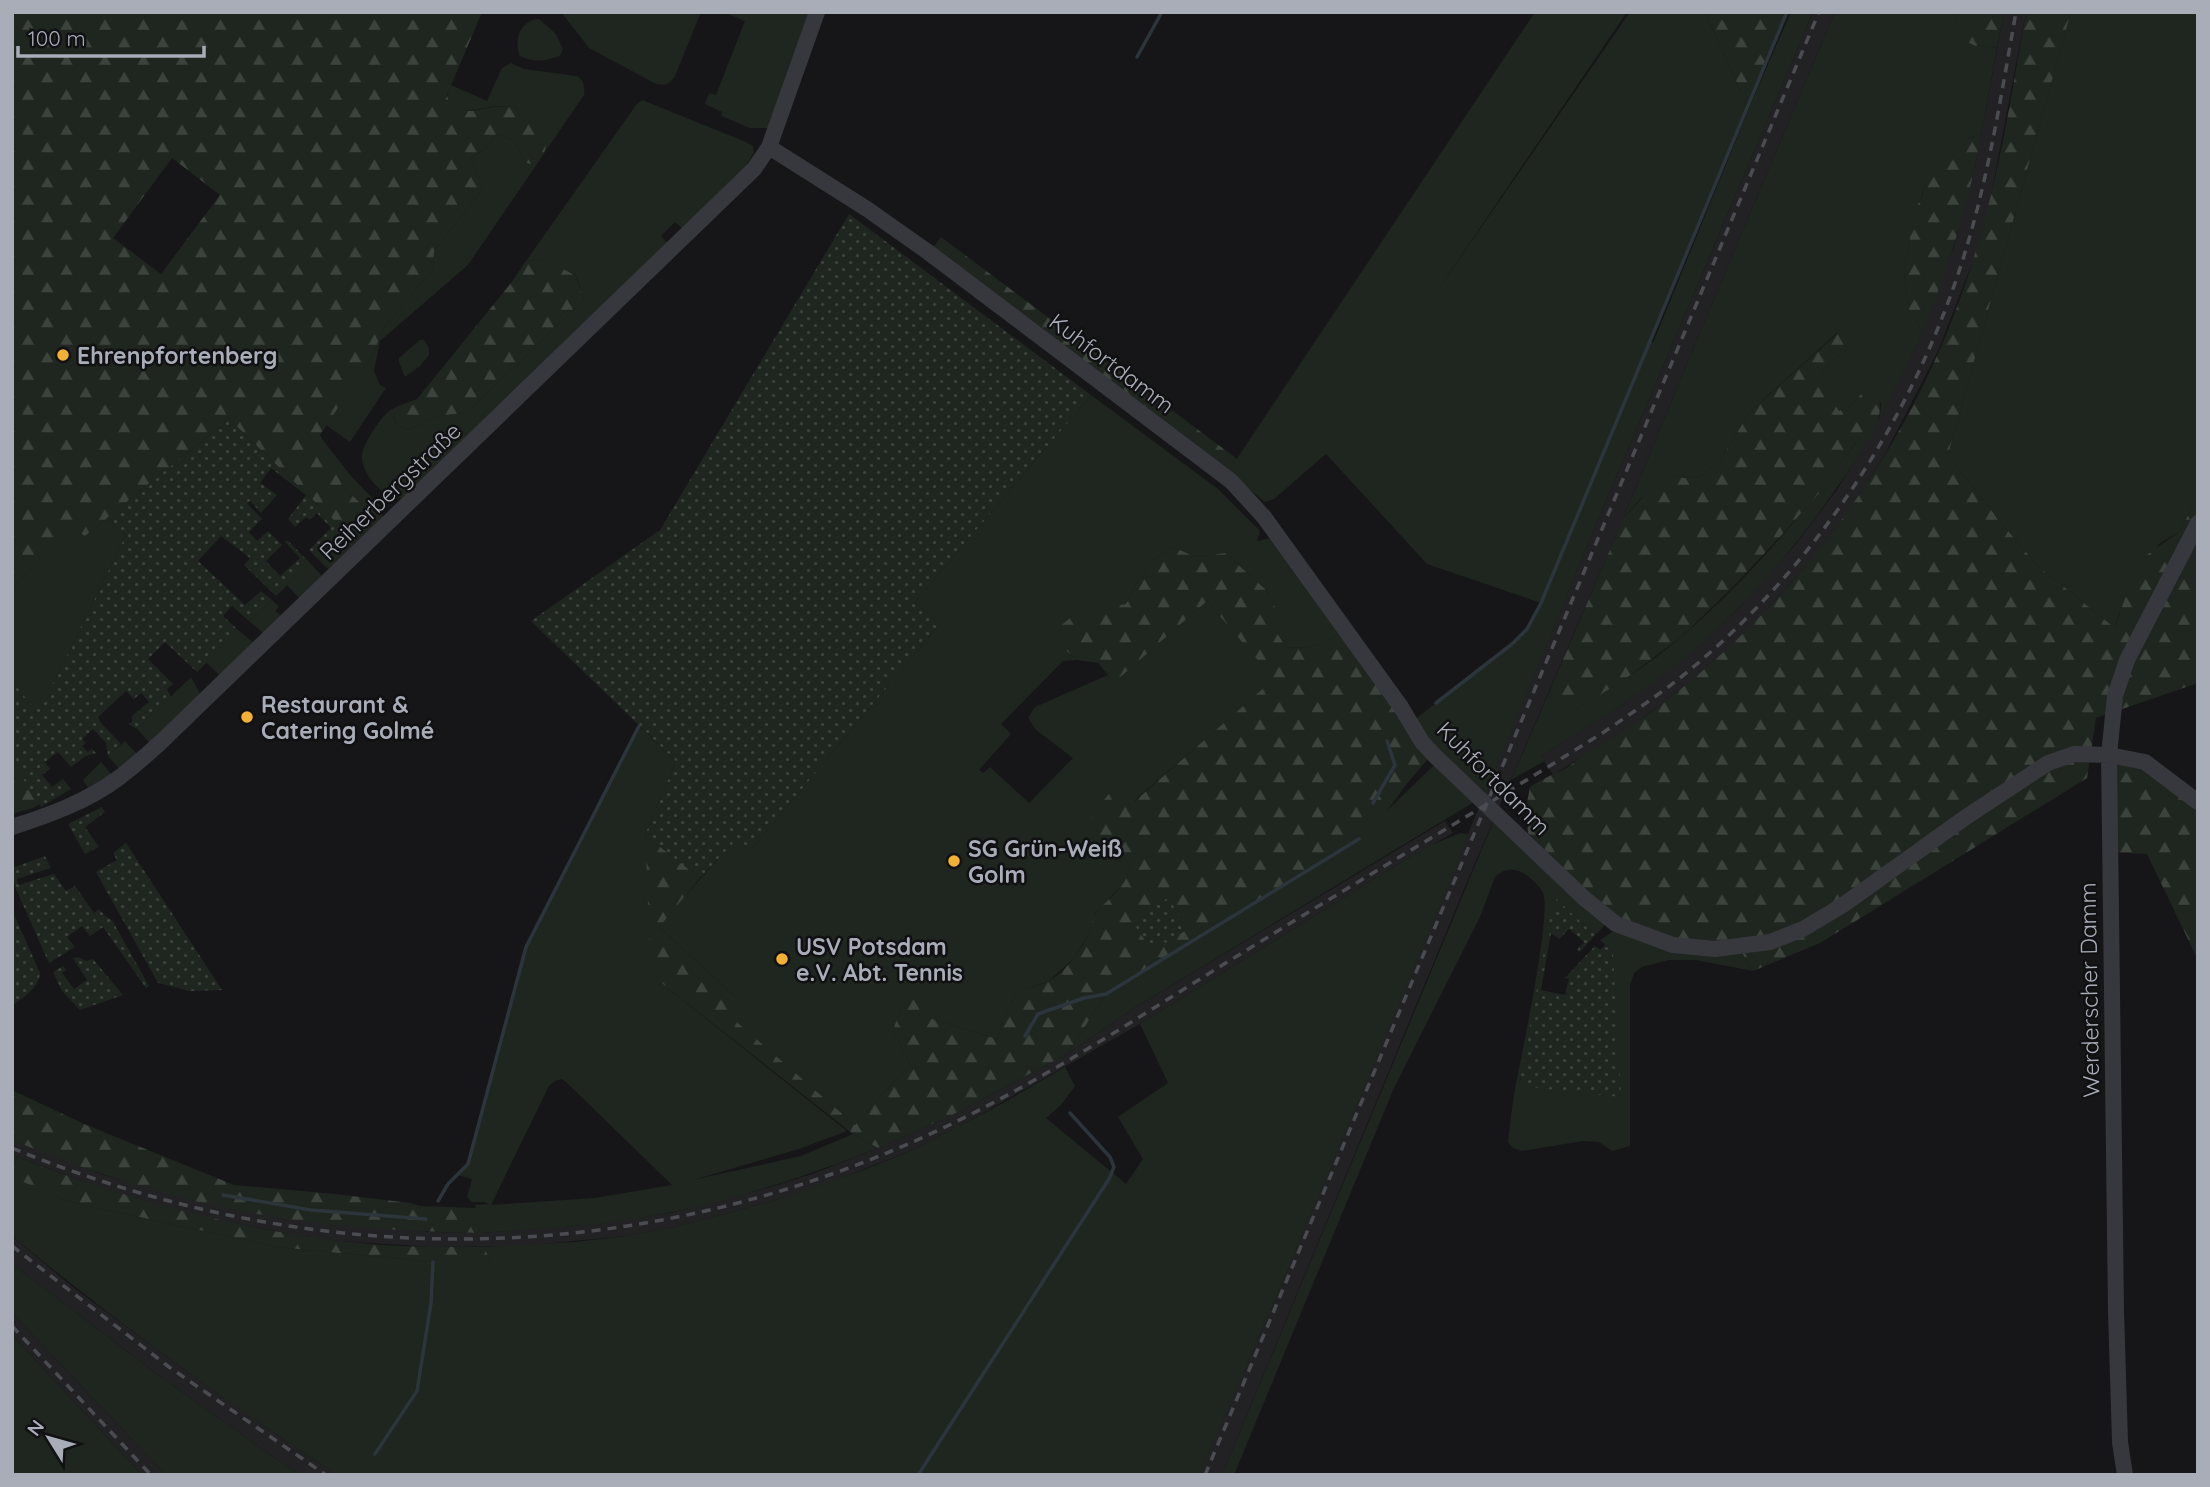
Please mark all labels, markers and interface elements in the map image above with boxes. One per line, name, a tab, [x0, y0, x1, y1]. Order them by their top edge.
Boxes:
scale bar	[18, 14, 203, 58]
text: 100 m	[28, 25, 86, 51]
street label: Kuhfortdamm	[1044, 307, 1180, 419]
place label: Ehrenpfortenberg	[77, 341, 277, 370]
marker: Ehrenpfortenberg	[55, 347, 71, 363]
street label: Reiherbergstraße	[313, 416, 467, 566]
place label: Restaurant & Catering Golmé	[261, 690, 434, 745]
marker: Restaurant & Catering Golmé	[239, 709, 255, 725]
street label: Kuhfortdamm	[1431, 715, 1557, 841]
place label: SG Grün-Weiß Golm	[968, 834, 1122, 889]
marker: SG Grün-Weiß Golm	[946, 853, 962, 869]
street label: Werderscher Damm	[2073, 882, 2105, 1098]
place label: USV Potsdam e.V. Abt. Tennis	[796, 932, 963, 987]
marker: USV Potsdam e.V. Abt. Tennis	[774, 951, 790, 967]
north arrow	[14, 1403, 84, 1473]
text: N	[22, 1415, 49, 1441]

